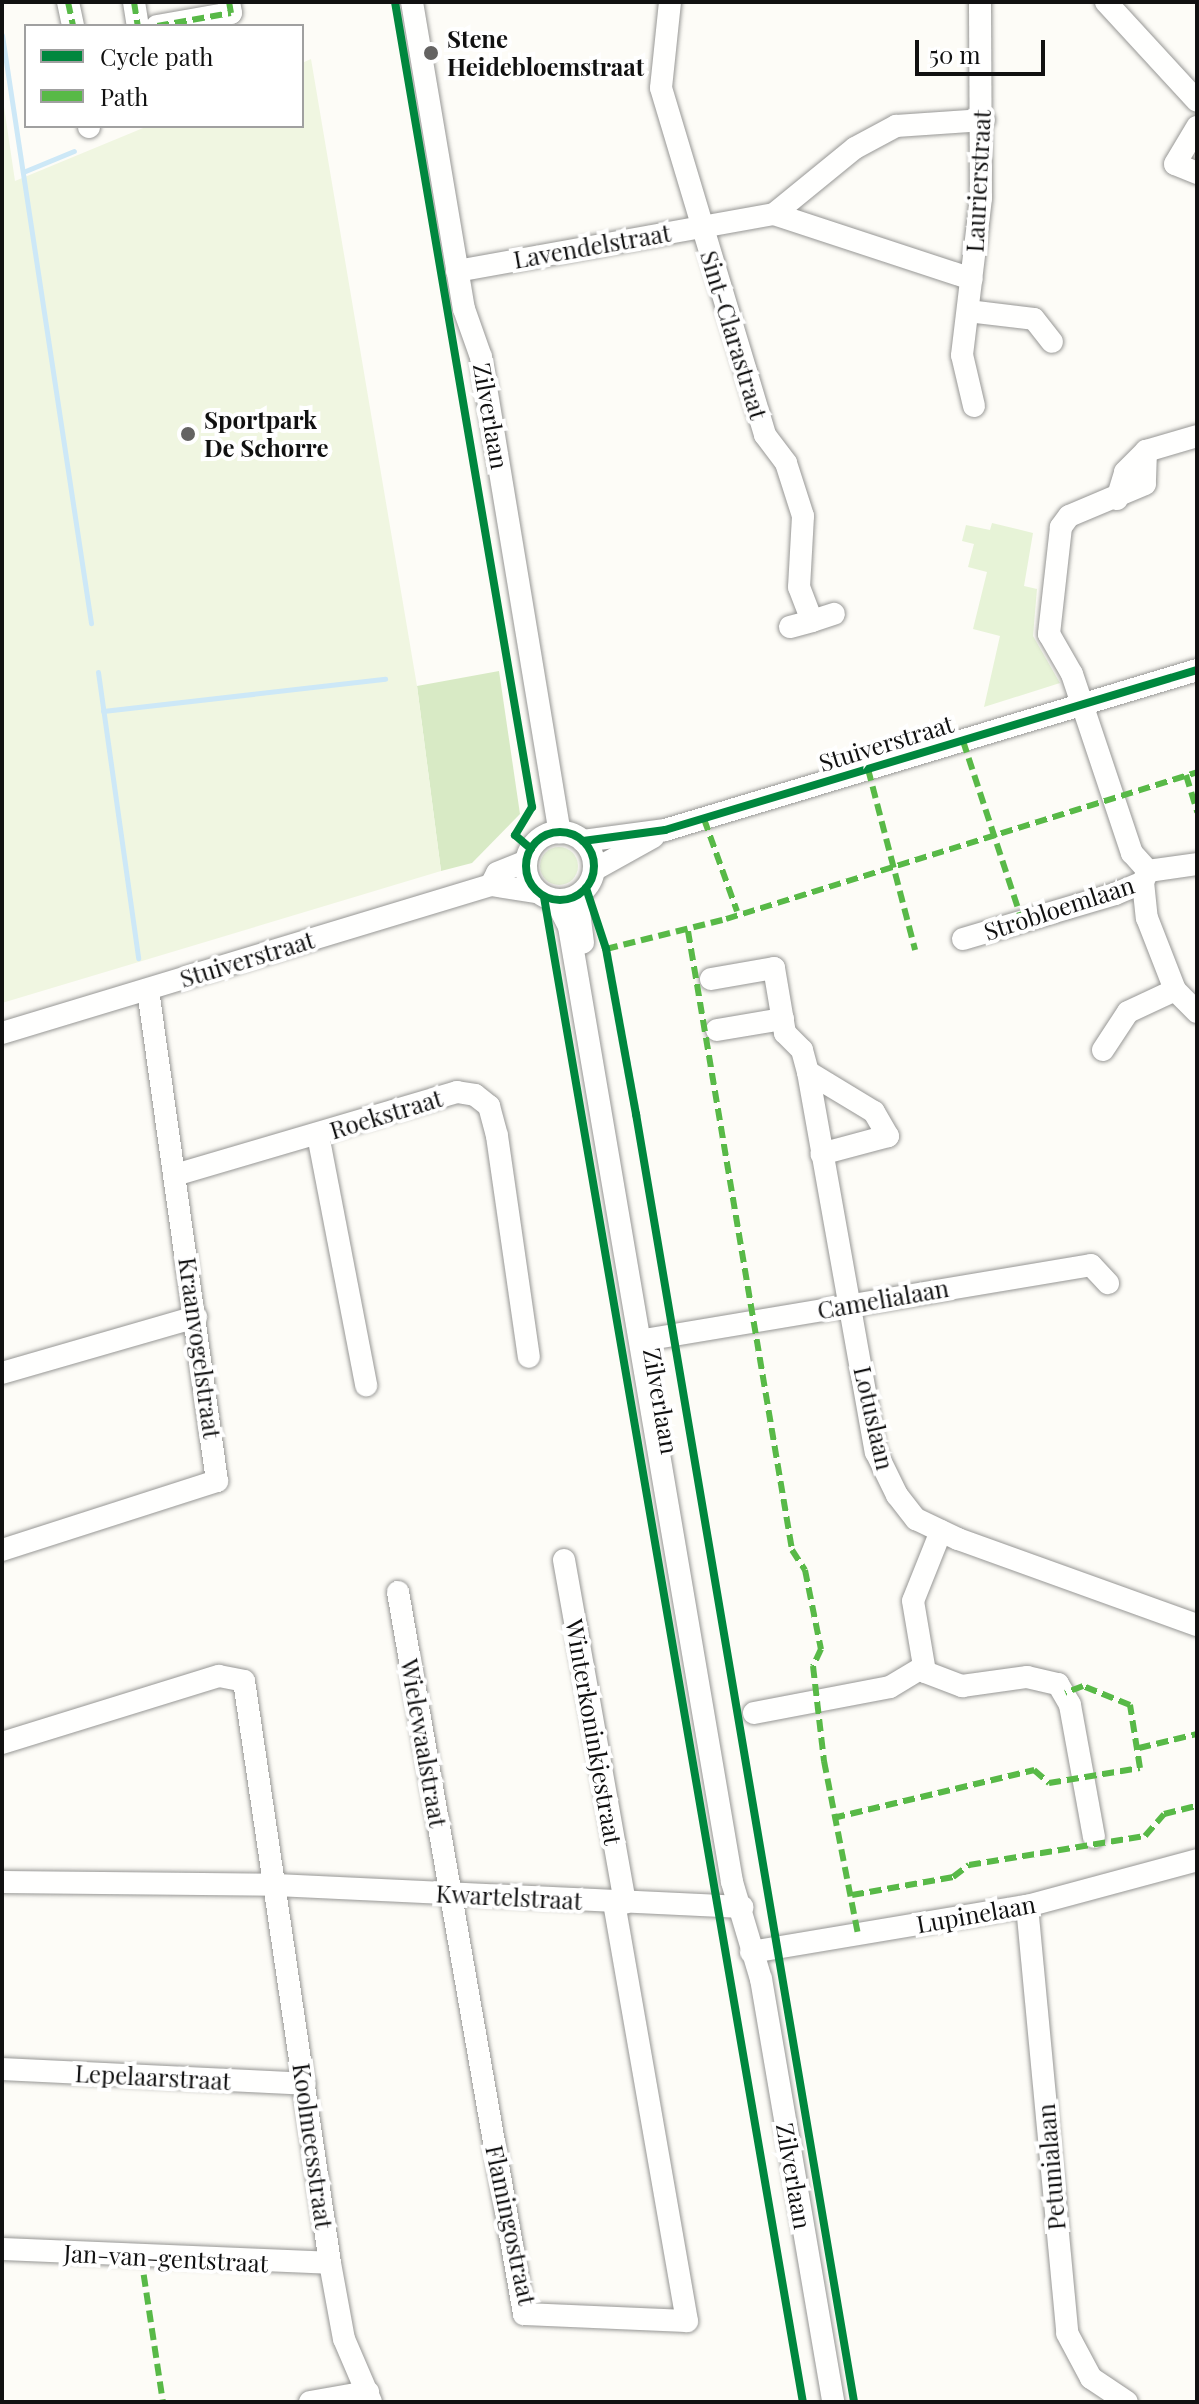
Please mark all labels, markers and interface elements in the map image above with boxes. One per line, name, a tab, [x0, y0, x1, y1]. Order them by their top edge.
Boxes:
legend	[24, 24, 304, 128]
scale bar	[919, 24, 1049, 74]
place label: Stene Heidebloemstraat	[447, 25, 644, 81]
text: 50 m	[929, 38, 981, 70]
text: Cycle path	[100, 40, 213, 72]
marker: Stene Heidebloemstraat	[422, 44, 440, 62]
text: Path	[100, 80, 148, 112]
street label: Laurierstraat	[960, 109, 996, 253]
street label: Lavendelstraat	[511, 218, 673, 274]
street label: Sint-Clarastraat	[695, 247, 773, 423]
street label: Zilverlaan	[468, 361, 514, 471]
place label: Sportpark De Schorre	[204, 406, 329, 462]
marker: Sportpark De Schorre	[179, 425, 197, 443]
street label: Stuiverstraat	[815, 709, 957, 777]
street label: Strobloemlaan	[980, 870, 1138, 946]
street label: Stuiverstraat	[176, 925, 318, 993]
street label: Roekstraat	[326, 1083, 446, 1145]
street label: Kraanvogelstraat	[173, 1255, 227, 1441]
street label: Camelialaan	[815, 1273, 951, 1325]
street label: Zilverlaan	[638, 1346, 684, 1456]
street label: Lotuslaan	[848, 1363, 900, 1473]
street label: Winterkoninkjestraat	[560, 1617, 628, 1847]
street label: Wielewaalstraat	[395, 1657, 453, 1829]
street label: Kwartelstraat	[435, 1879, 583, 1915]
street label: Lupinelaan	[914, 1889, 1038, 1939]
street label: Lepelaarstraat	[74, 2059, 232, 2095]
street label: Koolmeesstraat	[287, 2061, 339, 2231]
street label: Petunialaan	[1031, 2103, 1071, 2231]
street label: Zilverlaan	[771, 2121, 817, 2231]
street label: Flamingostraat	[480, 2142, 542, 2308]
street label: Jan-van-gentstraat	[63, 2238, 269, 2278]

